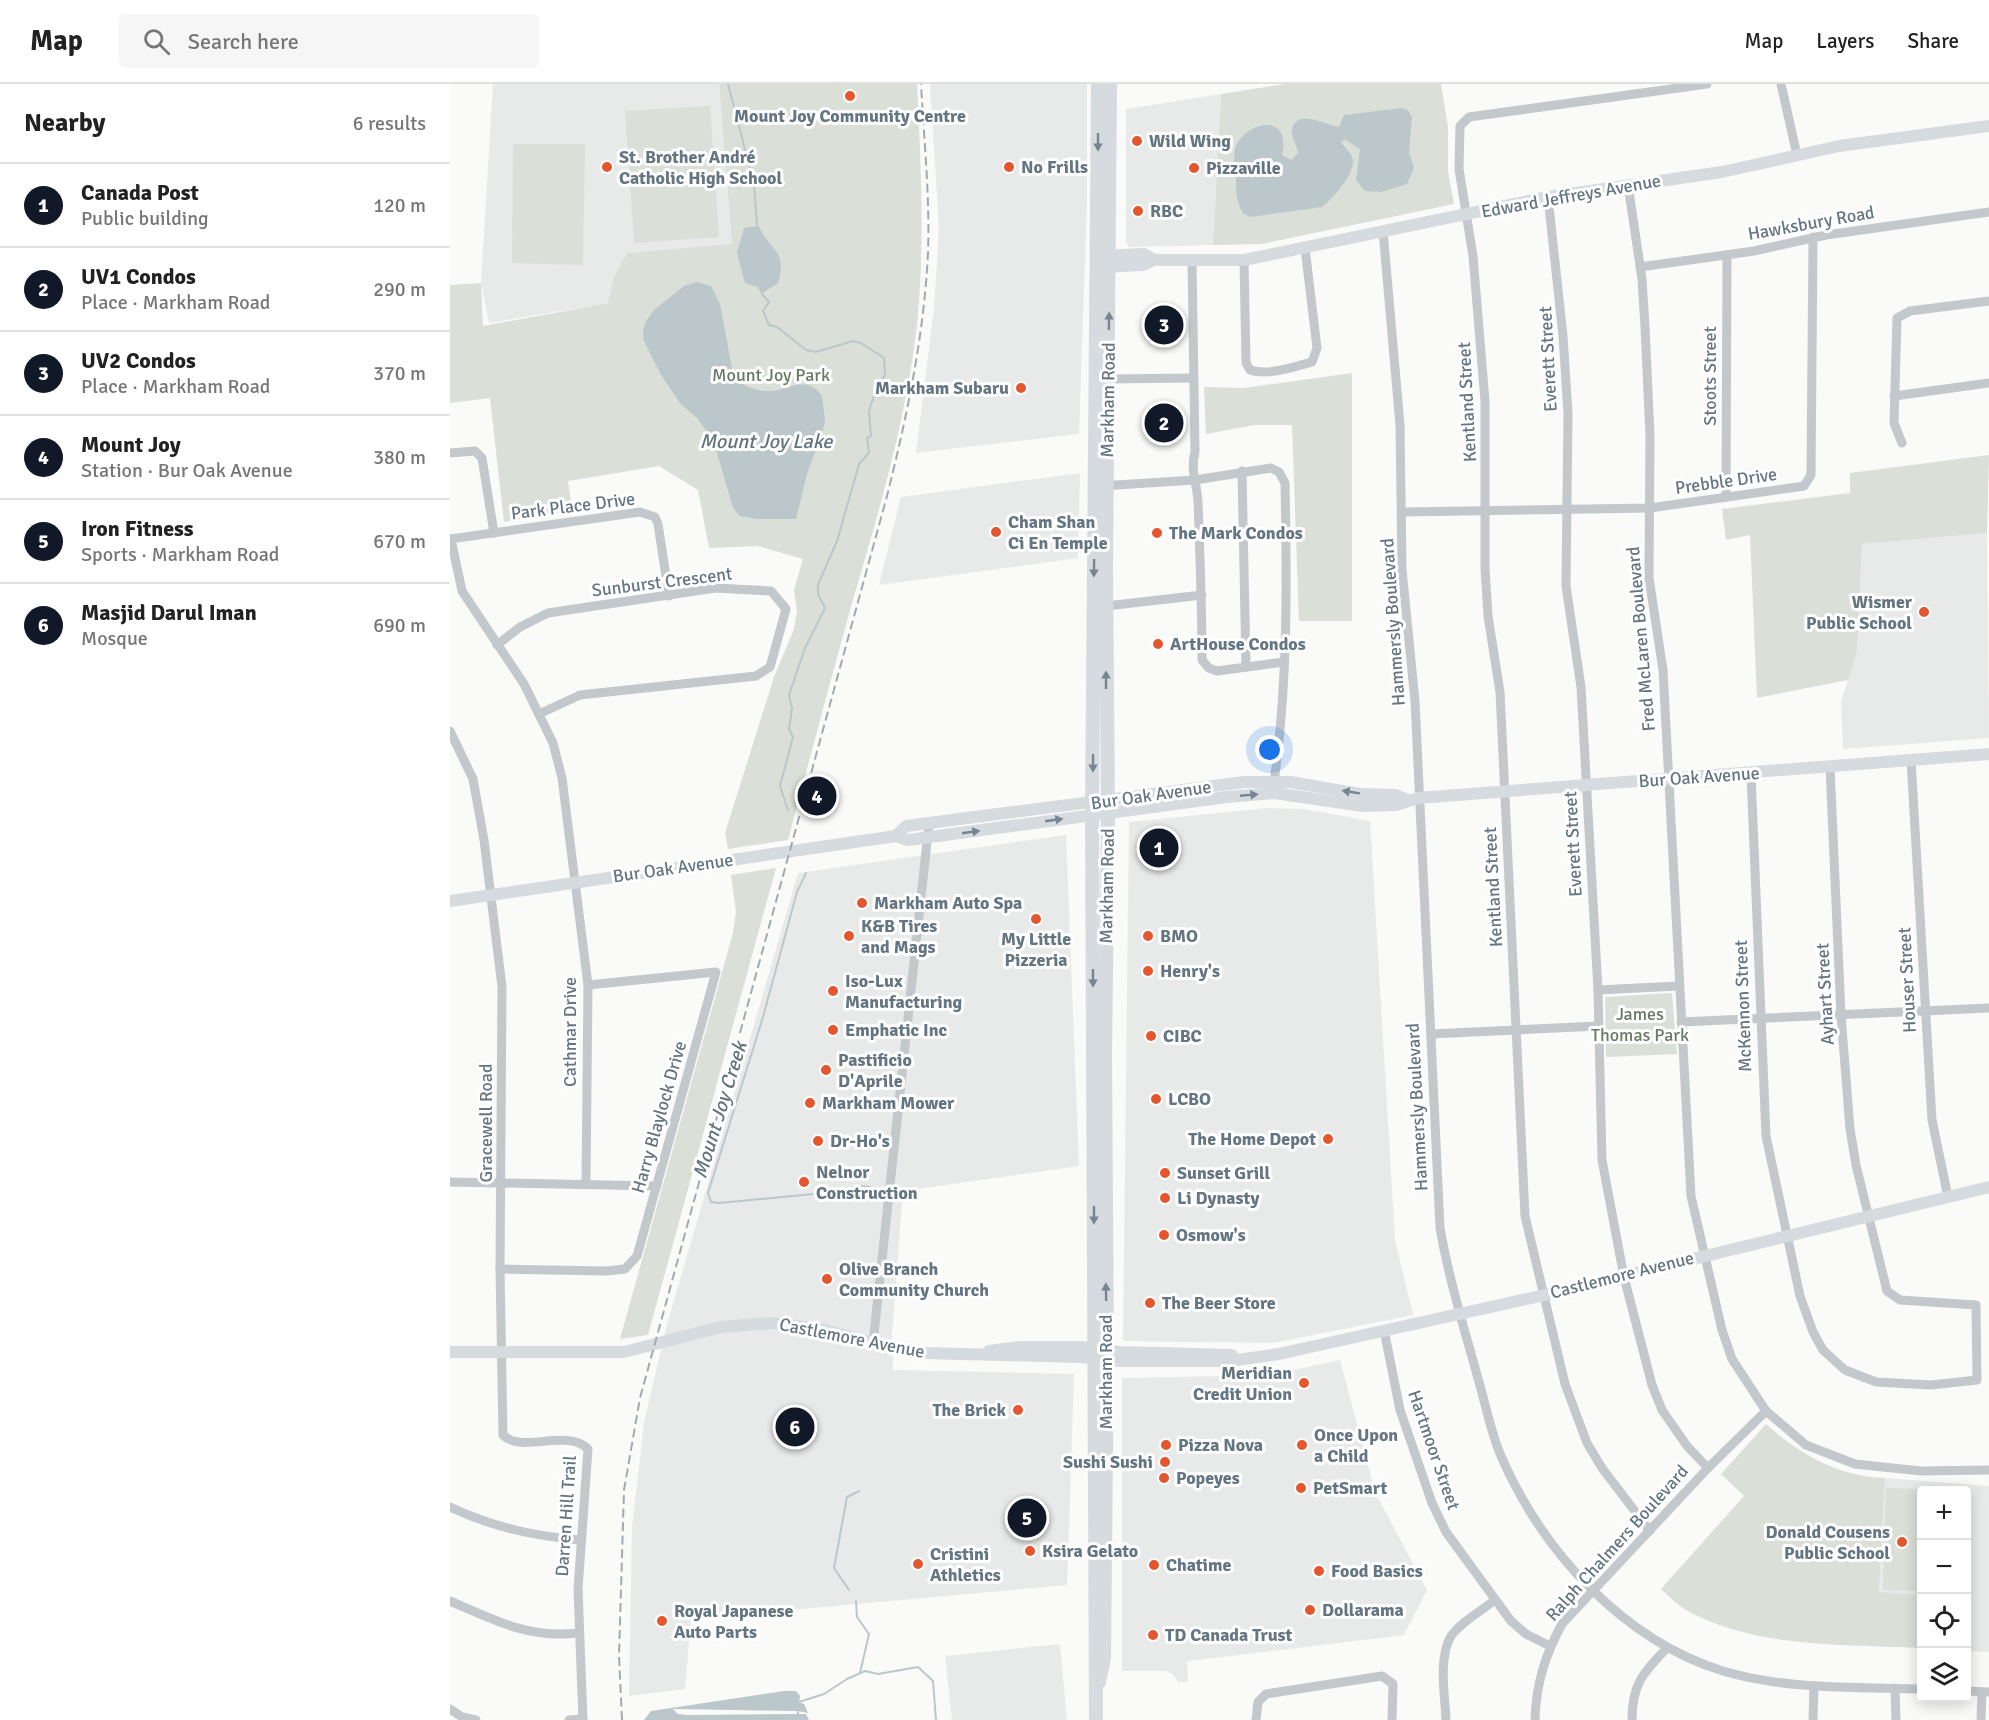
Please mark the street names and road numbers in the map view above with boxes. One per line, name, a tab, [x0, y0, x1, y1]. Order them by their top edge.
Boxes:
street label: Edward Jeffreys Avenue	[1479, 169, 1663, 223]
street label: Hawksbury Road	[1746, 201, 1876, 245]
street label: Everett Street	[1534, 306, 1562, 412]
street label: Stoots Street	[1699, 326, 1721, 426]
street label: Kentland Street	[1453, 341, 1481, 463]
street label: Markham Road	[1096, 342, 1120, 458]
street label: Prebble Drive	[1674, 463, 1778, 499]
street label: Park Place Drive	[510, 487, 636, 525]
street label: Hammersly Boulevard	[1376, 537, 1410, 707]
street label: Fred McLaren Boulevard	[1622, 546, 1660, 732]
street label: Sunburst Crescent	[591, 562, 733, 602]
street label: Bur Oak Avenue	[1638, 762, 1760, 792]
street label: Bur Oak Avenue	[1089, 776, 1213, 814]
street label: Everett Street	[1559, 791, 1587, 897]
street label: Kentland Street	[1479, 826, 1507, 948]
street label: Markham Road	[1095, 828, 1119, 944]
street label: Bur Oak Avenue	[611, 849, 735, 887]
street label: Houser Street	[1893, 927, 1921, 1033]
street label: McKennon Street	[1730, 940, 1756, 1072]
street label: Ayhart Street	[1811, 942, 1839, 1046]
street label: Cathmar Drive	[559, 977, 581, 1087]
street label: Hammersly Boulevard	[1402, 1022, 1432, 1192]
street label: Harry Blaylock Drive	[627, 1038, 691, 1196]
street label: Gracewell Road	[475, 1064, 497, 1182]
street label: Castlemore Avenue	[1548, 1246, 1696, 1304]
street label: Castlemore Avenue	[778, 1313, 926, 1363]
street label: Markham Road	[1095, 1314, 1117, 1430]
street label: Hartmoor Street	[1403, 1387, 1465, 1513]
street label: Darren Hill Trail	[551, 1455, 581, 1577]
street label: Ralph Chalmers Boulevard	[1541, 1460, 1693, 1626]

